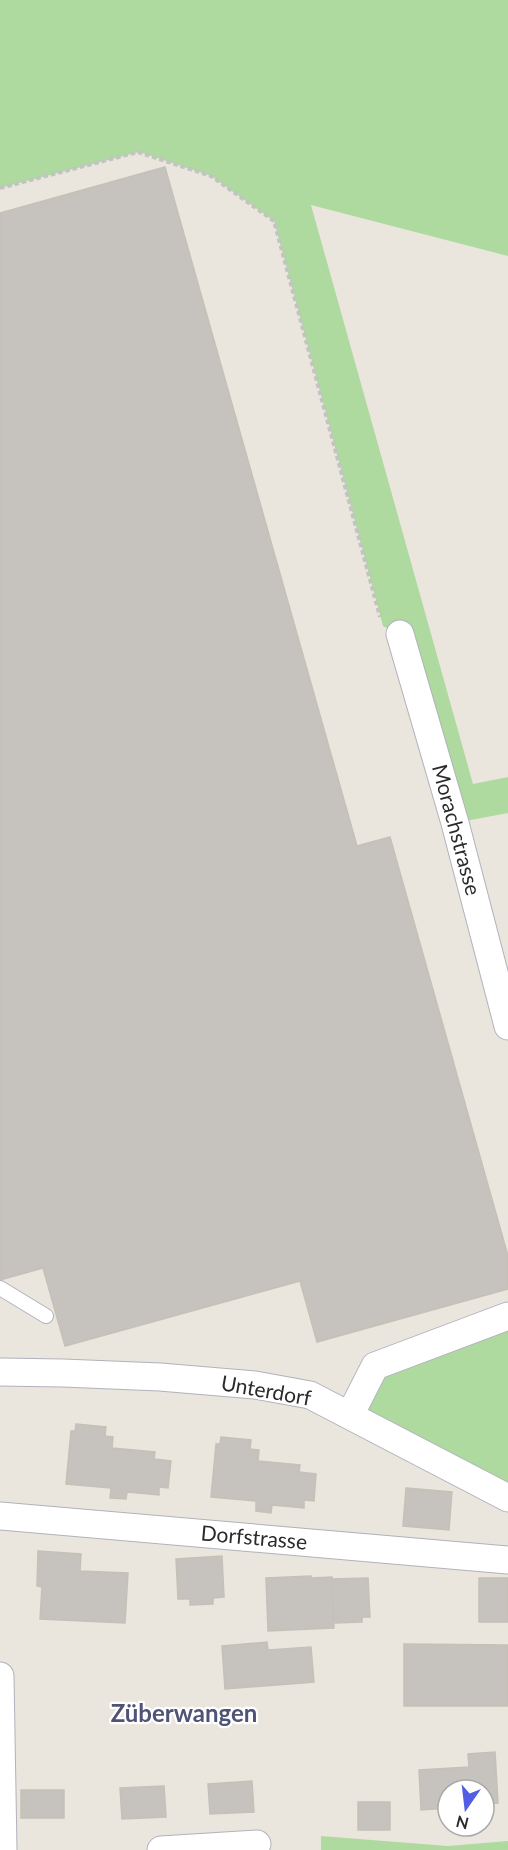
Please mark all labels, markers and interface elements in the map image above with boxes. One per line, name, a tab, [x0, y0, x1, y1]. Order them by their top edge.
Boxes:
street label: Morachstrasse	[428, 761, 487, 898]
street label: Unterdorf	[219, 1369, 314, 1410]
street label: Dorfstrasse	[200, 1519, 308, 1554]
district label: Züberwangen	[111, 1698, 257, 1727]
north arrow	[436, 1778, 496, 1838]
text: N	[454, 1812, 471, 1834]

